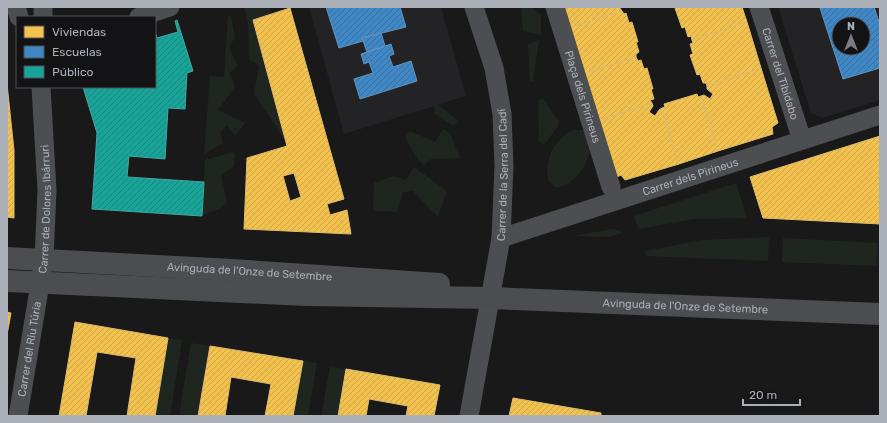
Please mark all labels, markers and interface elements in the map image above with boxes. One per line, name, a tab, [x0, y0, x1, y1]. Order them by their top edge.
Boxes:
legend	[16, 16, 156, 88]
north arrow	[831, 16, 871, 56]
text: N	[847, 20, 855, 33]
text: Viviendas	[52, 25, 106, 39]
street label: Carrer del Tibidabo	[760, 26, 801, 121]
text: Escuelas	[52, 45, 102, 59]
street label: Plaça dels Pirineus	[562, 49, 604, 145]
text: Público	[52, 65, 94, 79]
street label: Carrer de la Serra del Cadí	[494, 107, 511, 241]
street label: Carrer de Dolores Ibárruri	[35, 144, 54, 274]
street label: Carrer dels Pirineus	[641, 155, 740, 198]
street label: Avinguda de l'Onze de Setembre	[167, 260, 333, 283]
street label: Avinguda de l'Onze de Setembre	[603, 296, 768, 316]
street label: Carrer del Riu Túria	[15, 300, 44, 398]
scale bar	[743, 381, 800, 407]
text: 20 m	[749, 388, 777, 402]

